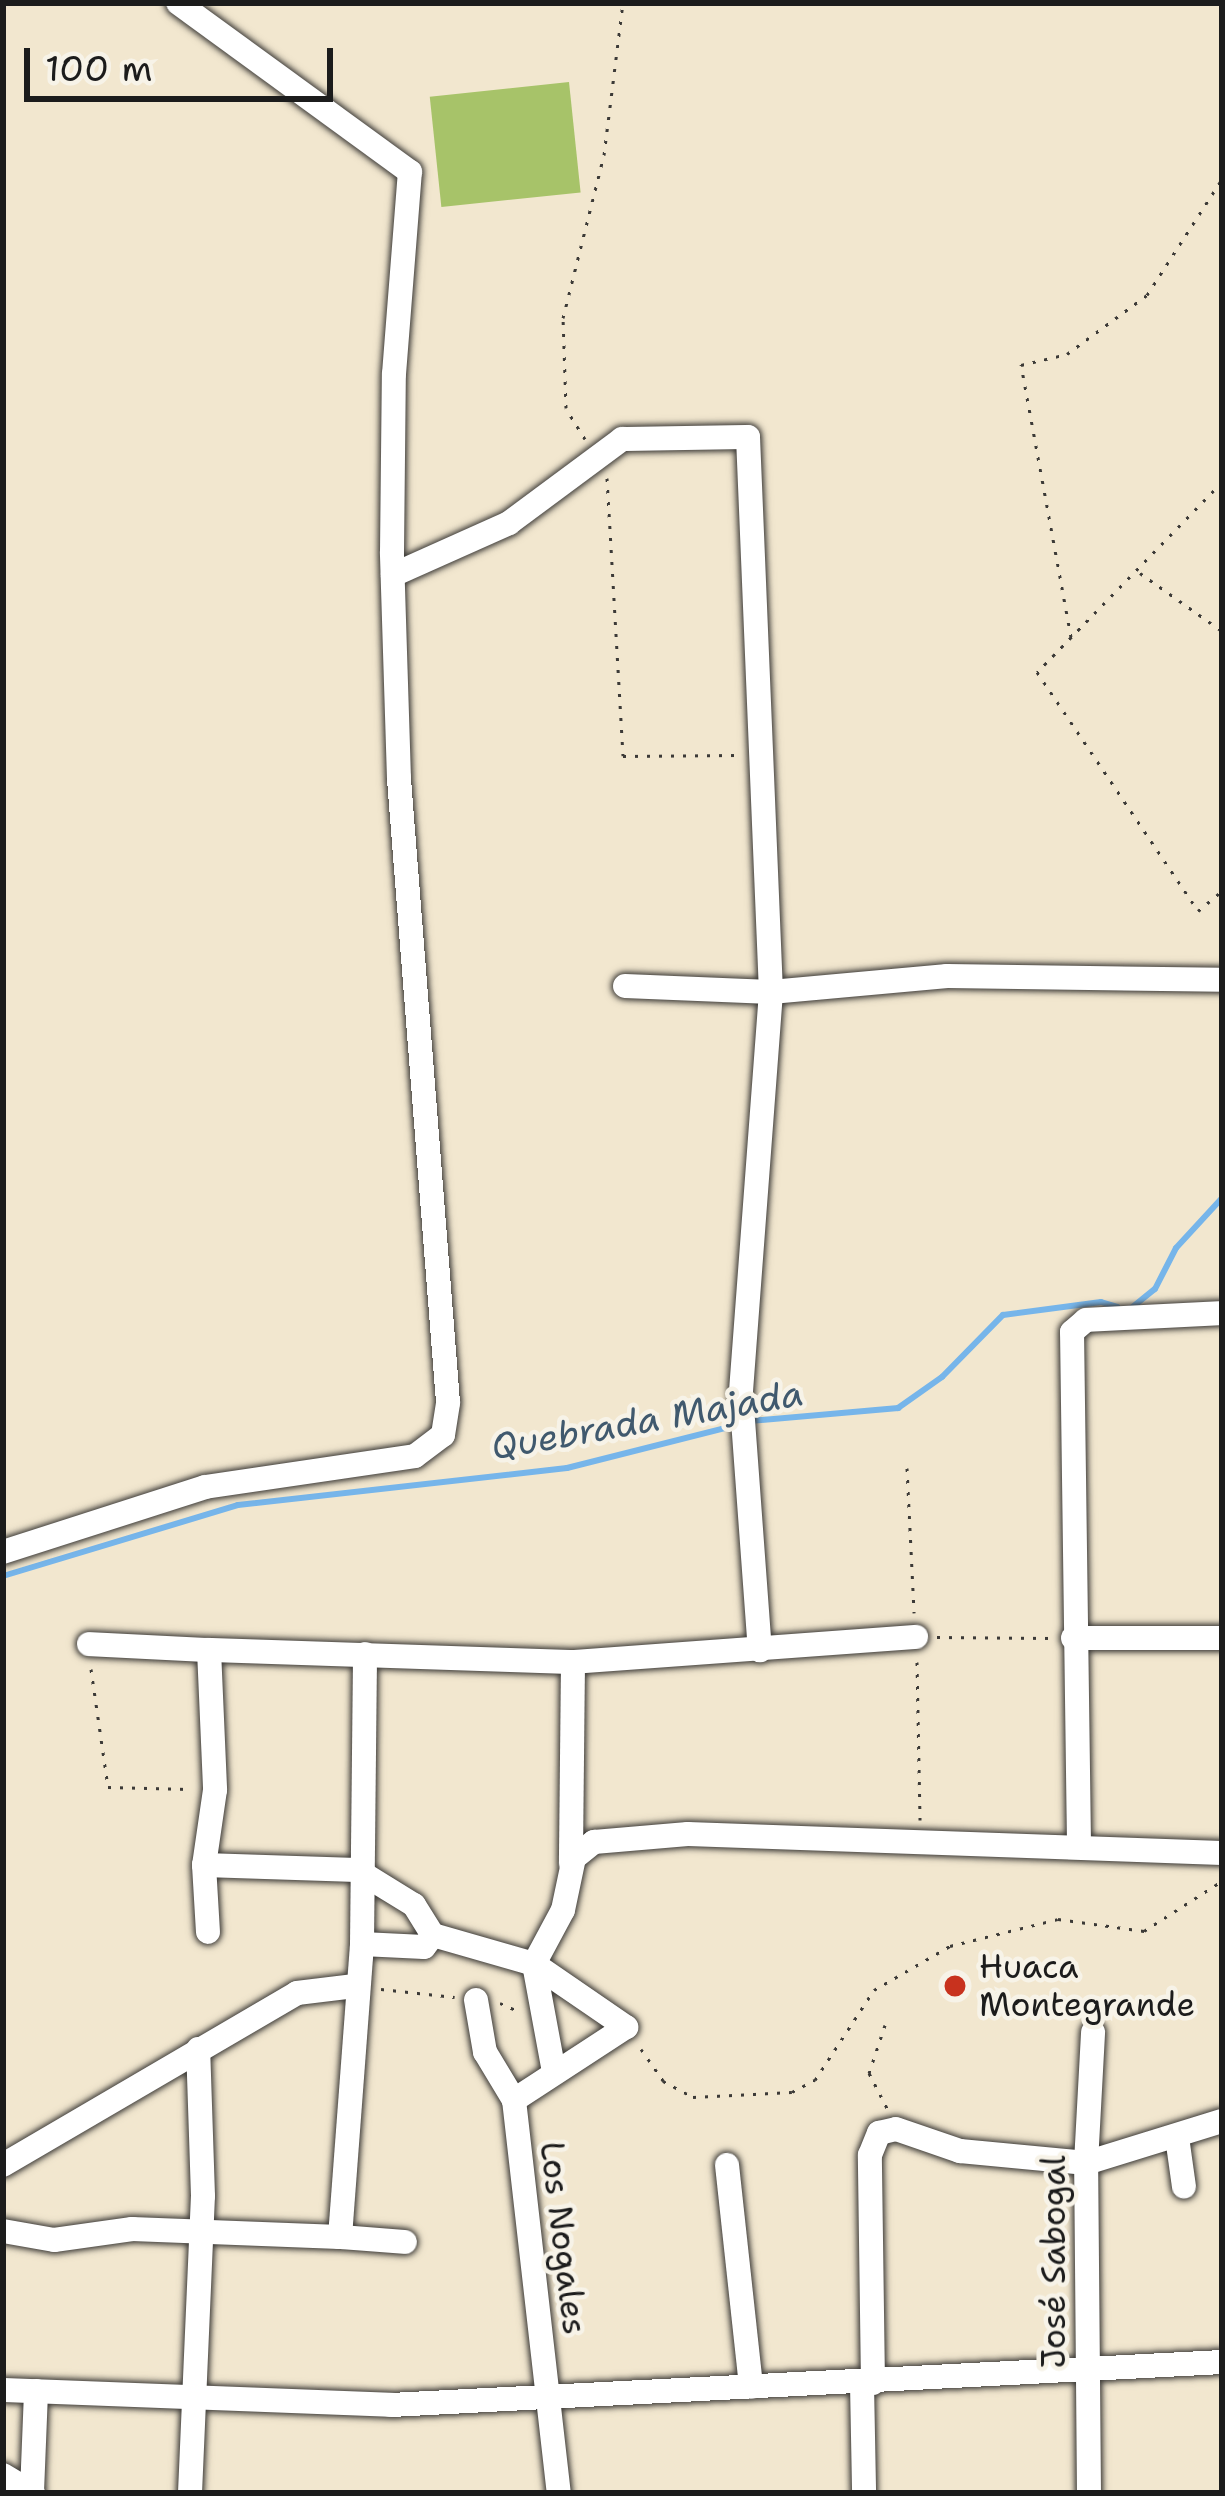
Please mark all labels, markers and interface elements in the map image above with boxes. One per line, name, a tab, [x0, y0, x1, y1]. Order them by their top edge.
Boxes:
scale bar	[30, 24, 339, 98]
text: 100 m	[45, 44, 153, 93]
water label: Quebrada Majada	[488, 1371, 806, 1469]
place label: Huaca Montegrande	[979, 1947, 1195, 2025]
marker: Huaca Montegrande	[942, 1973, 968, 1999]
street label: Los Nogales	[532, 2139, 594, 2337]
street label: José Sabogal	[1034, 2155, 1074, 2369]

